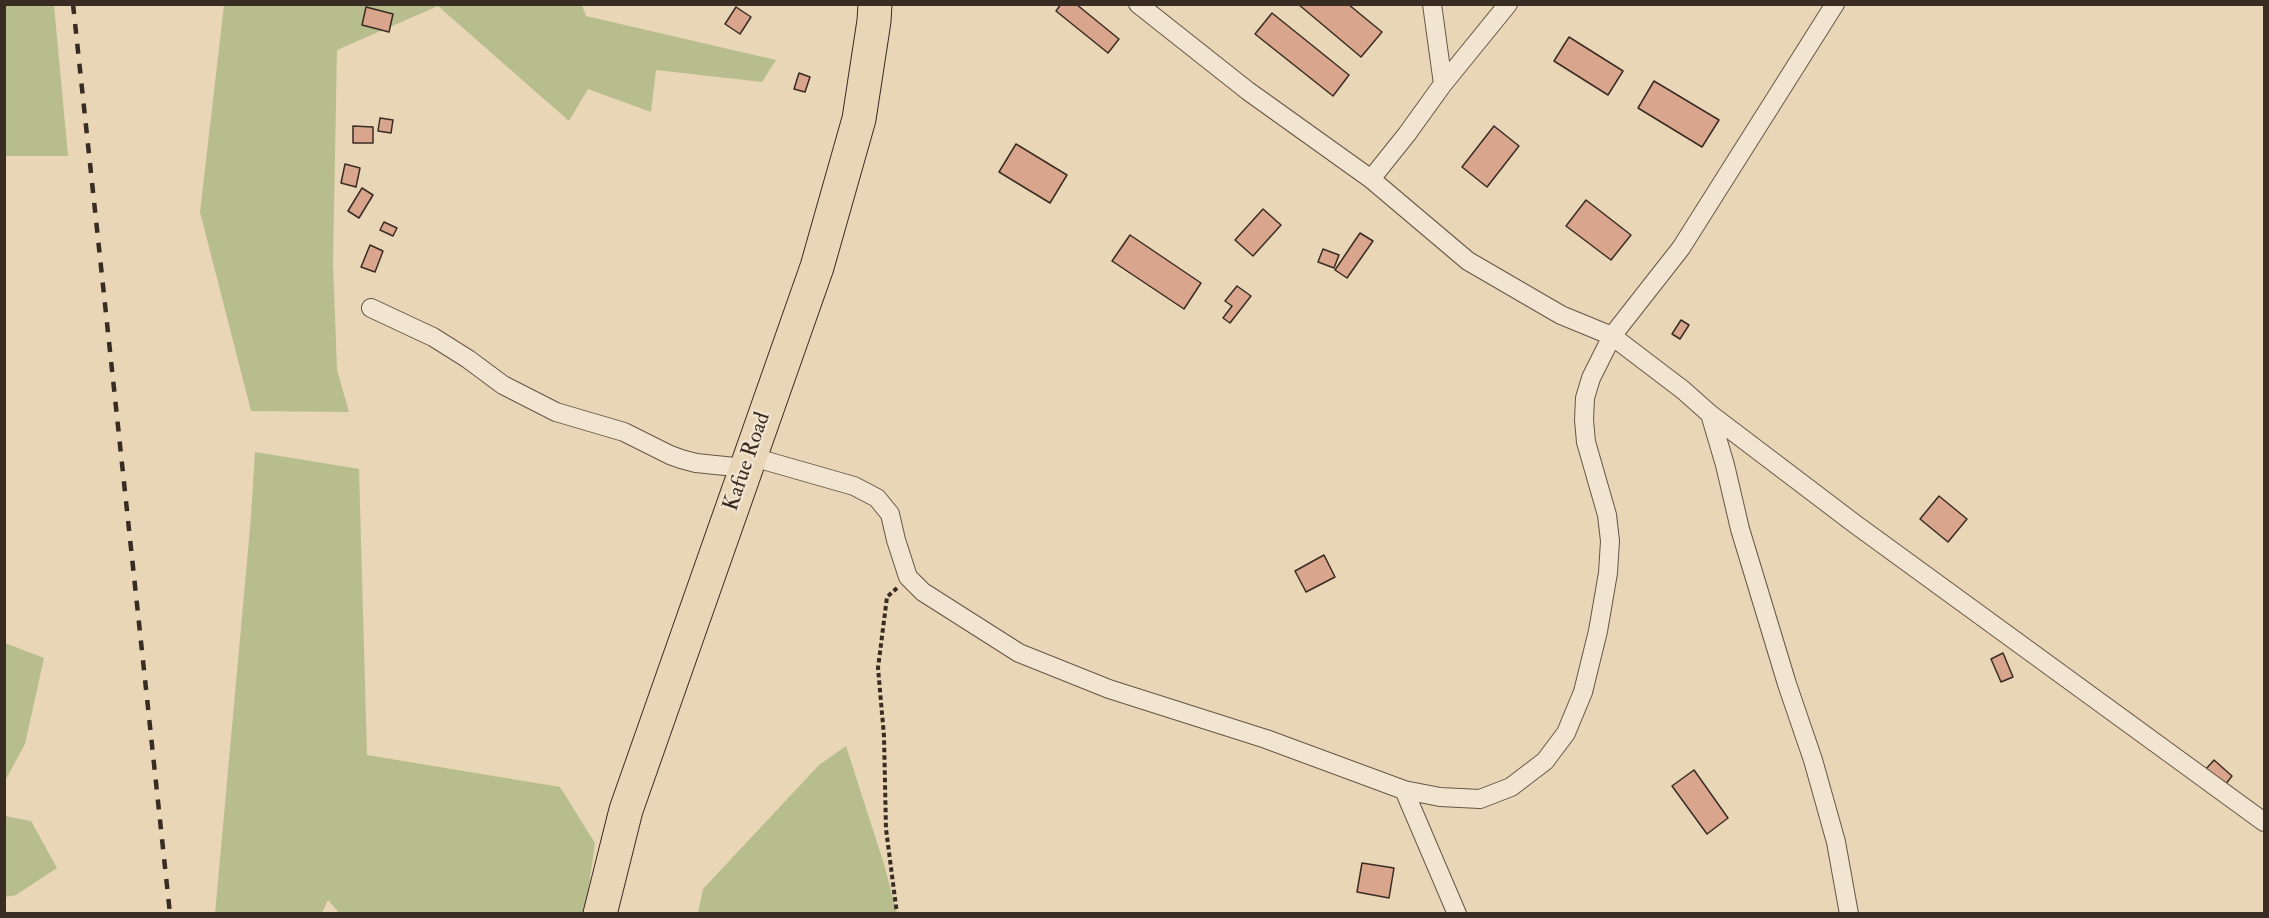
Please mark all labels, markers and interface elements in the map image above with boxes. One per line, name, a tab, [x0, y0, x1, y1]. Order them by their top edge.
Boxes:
street label: Kafue Road	[719, 409, 777, 515]

